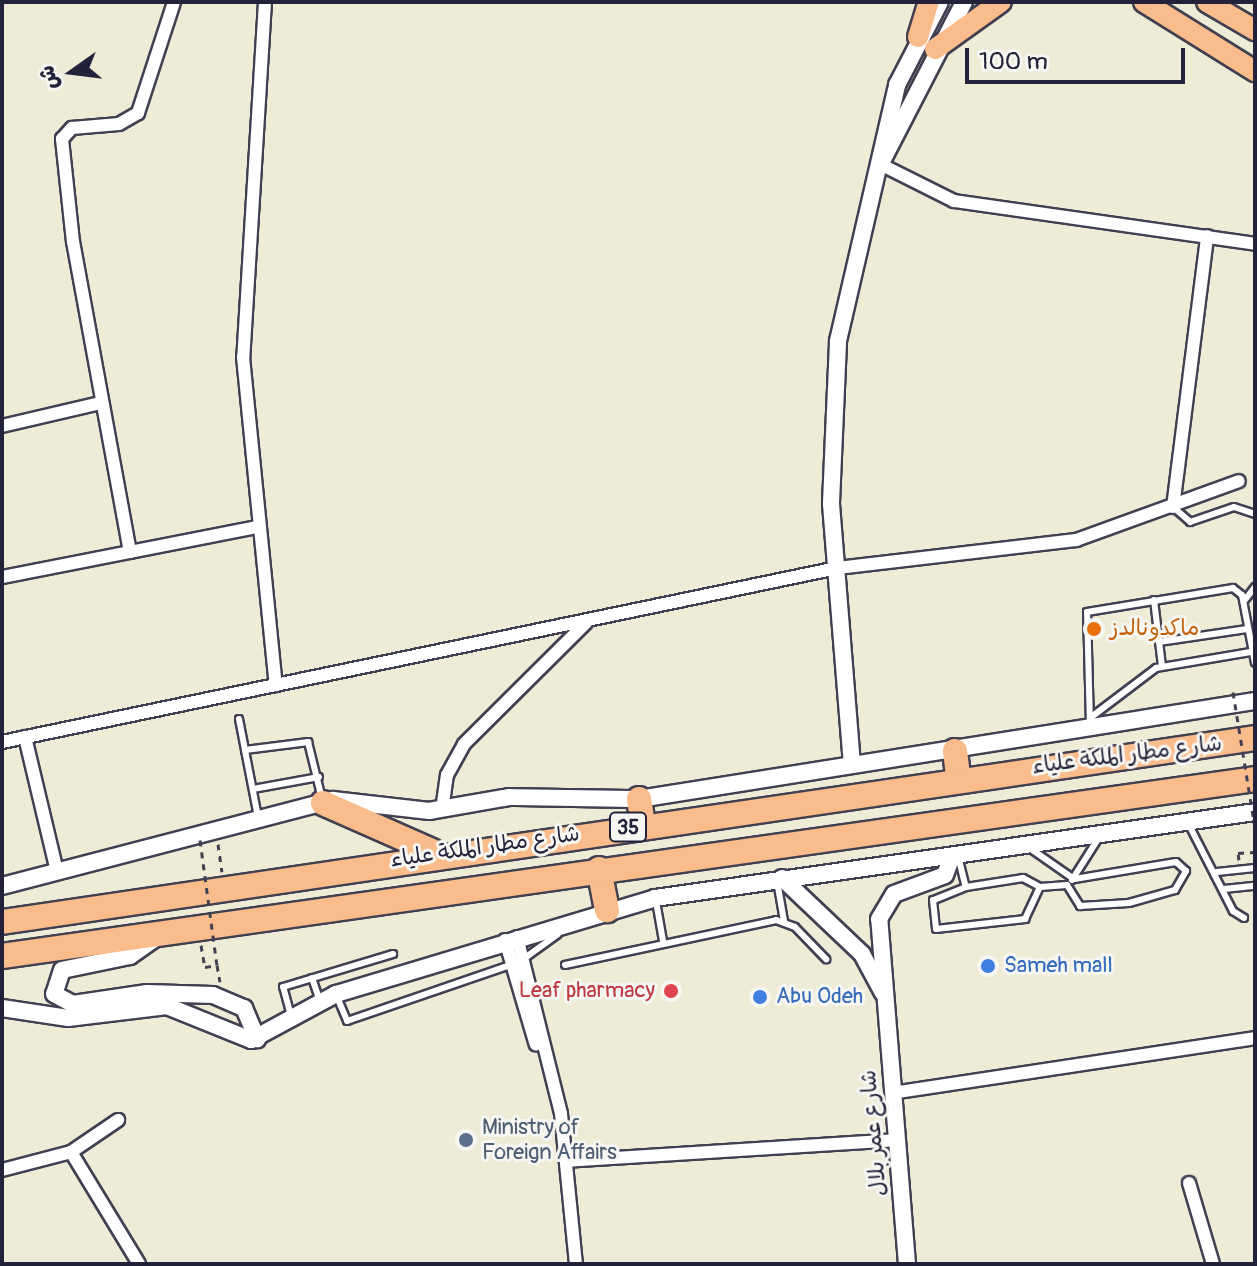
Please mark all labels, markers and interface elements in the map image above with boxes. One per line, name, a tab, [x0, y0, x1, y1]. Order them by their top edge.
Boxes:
north arrow	[32, 32, 112, 112]
scale bar	[969, 32, 1189, 82]
text: 100 m	[979, 47, 1048, 76]
text: ش	[32, 63, 65, 93]
place label: ماكدونالدز	[1110, 616, 1199, 642]
marker: ماكدونالدز	[1085, 620, 1103, 638]
street label: شارع مطار الملكة علياء	[1031, 730, 1223, 780]
road number: 35	[608, 811, 648, 843]
street label: شارع مطار الملكة علياء	[389, 821, 581, 873]
place label: Sameh mall	[1004, 953, 1113, 979]
marker: Sameh mall	[979, 957, 997, 975]
place label: Leaf pharmacy	[519, 978, 655, 1004]
marker: Leaf pharmacy	[662, 982, 680, 1000]
place label: Abu Odeh	[776, 984, 863, 1010]
marker: Abu Odeh	[751, 988, 769, 1006]
street label: شارع عمر بلال	[855, 1069, 893, 1197]
place label: Ministry of Foreign Affairs	[482, 1114, 617, 1166]
marker: Ministry of Foreign Affairs	[457, 1131, 475, 1149]

